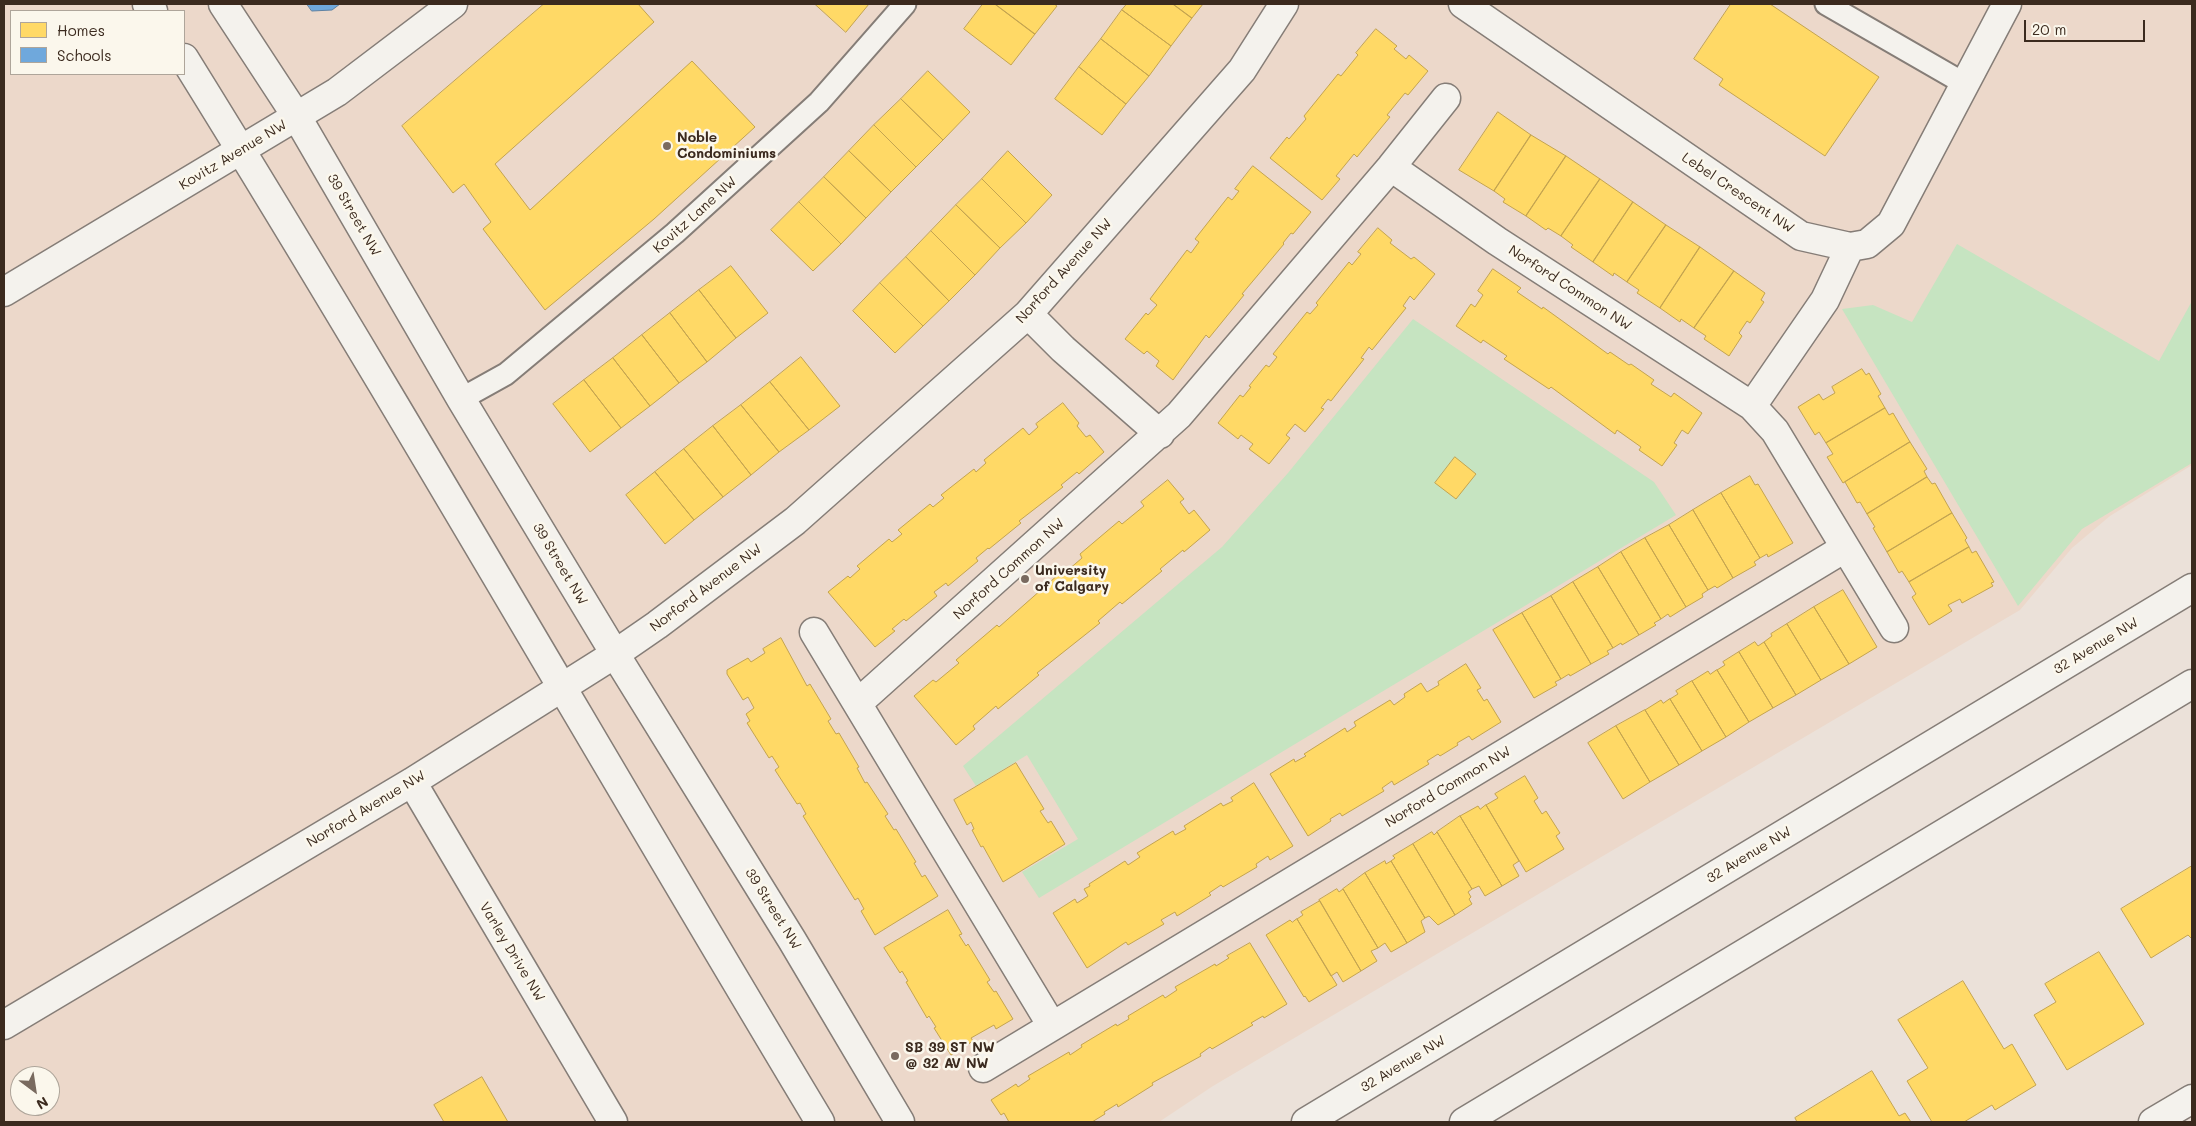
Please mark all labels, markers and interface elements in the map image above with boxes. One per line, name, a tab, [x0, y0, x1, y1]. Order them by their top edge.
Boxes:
legend	[10, 10, 185, 75]
scale bar	[2026, 10, 2147, 42]
text: 20 m	[2032, 19, 2066, 39]
text: Homes	[57, 20, 105, 40]
text: Schools	[57, 45, 112, 65]
street label: Kovitz Avenue NW	[176, 116, 290, 194]
place label: Noble Condominiums	[677, 130, 776, 162]
marker: Noble Condominiums	[661, 140, 673, 152]
street label: Lebel Crescent NW	[1679, 149, 1797, 237]
street label: 39 Street NW	[324, 171, 384, 259]
street label: Kovitz Lane NW	[650, 173, 740, 257]
street label: Norford Avenue NW	[1012, 215, 1116, 327]
street label: Norford Common NW	[1505, 242, 1635, 334]
street label: Norford Common NW	[950, 515, 1068, 623]
street label: 39 Street NW	[529, 520, 591, 608]
street label: Norford Avenue NW	[647, 541, 765, 635]
place label: University of Calgary	[1035, 563, 1109, 596]
marker: University of Calgary	[1019, 573, 1031, 585]
street label: 32 Avenue NW	[2051, 614, 2141, 678]
street label: Norford Common NW	[1382, 743, 1514, 831]
street label: Norford Avenue NW	[304, 767, 428, 851]
street label: 32 Avenue NW	[1704, 823, 1794, 887]
street label: 39 Street NW	[741, 865, 805, 953]
street label: Varley Drive NW	[476, 899, 548, 1005]
street label: 32 Avenue NW	[1358, 1032, 1448, 1096]
place label: SB 39 ST NW @ 32 AV NW	[905, 1040, 995, 1072]
marker: SB 39 ST NW @ 32 AV NW	[889, 1050, 901, 1062]
north arrow	[10, 1066, 60, 1116]
text: N	[33, 1093, 52, 1114]

